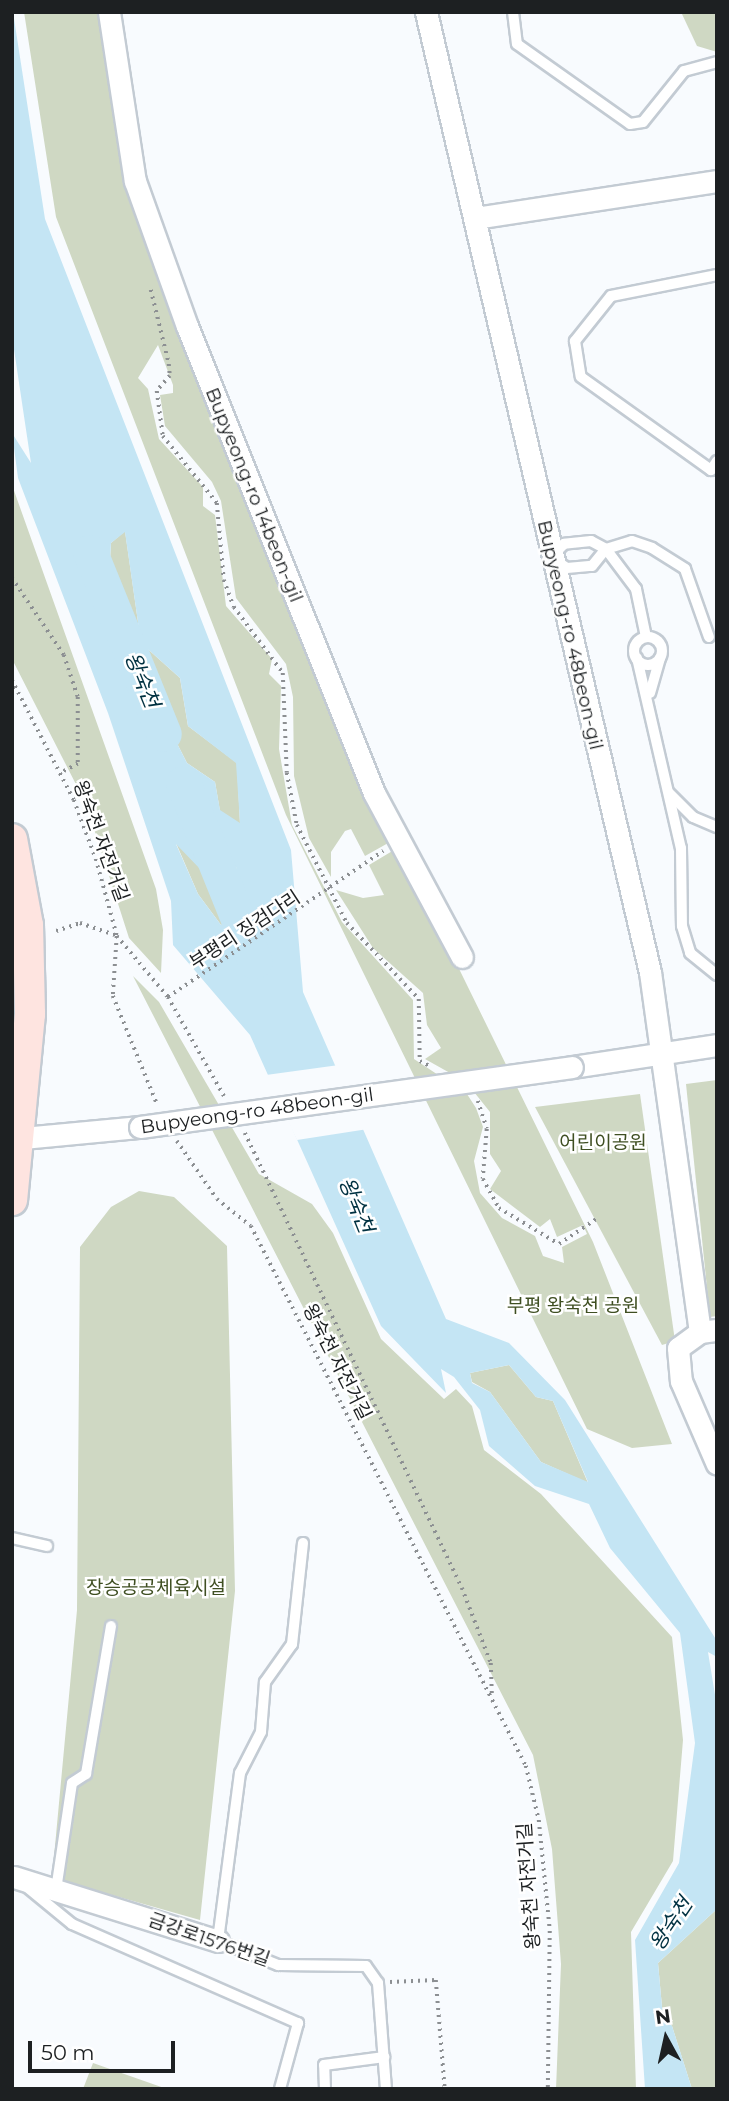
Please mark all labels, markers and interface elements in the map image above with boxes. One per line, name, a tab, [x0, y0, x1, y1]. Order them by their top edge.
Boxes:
street label: Bupyeong-ro 14beon-gil	[200, 384, 308, 606]
street label: Bupyeong-ro 48beon-gil	[532, 518, 608, 752]
water label: 왕숙천	[119, 648, 165, 712]
street label: 왕숙천 자전거길	[69, 777, 133, 905]
street label: 부평리 징검다리	[185, 886, 305, 974]
street label: Bupyeong-ro 48beon-gil	[139, 1083, 375, 1139]
park label: 어린이공원	[559, 1132, 647, 1154]
water label: 왕숙천	[333, 1173, 379, 1237]
park label: 부평 왕숙천 공원	[507, 1295, 639, 1317]
street label: 왕숙천 자전거길	[298, 1300, 376, 1424]
park label: 장승공공체육시설	[86, 1577, 226, 1599]
street label: 왕숙천 자전거길	[513, 1822, 545, 1950]
water label: 왕숙천	[644, 1893, 698, 1955]
street label: 금강로1576번길	[145, 1909, 273, 1971]
north arrow	[631, 2003, 701, 2073]
text: N	[654, 2004, 672, 2029]
scale bar	[32, 2028, 178, 2072]
text: 50 m	[41, 2040, 95, 2065]

